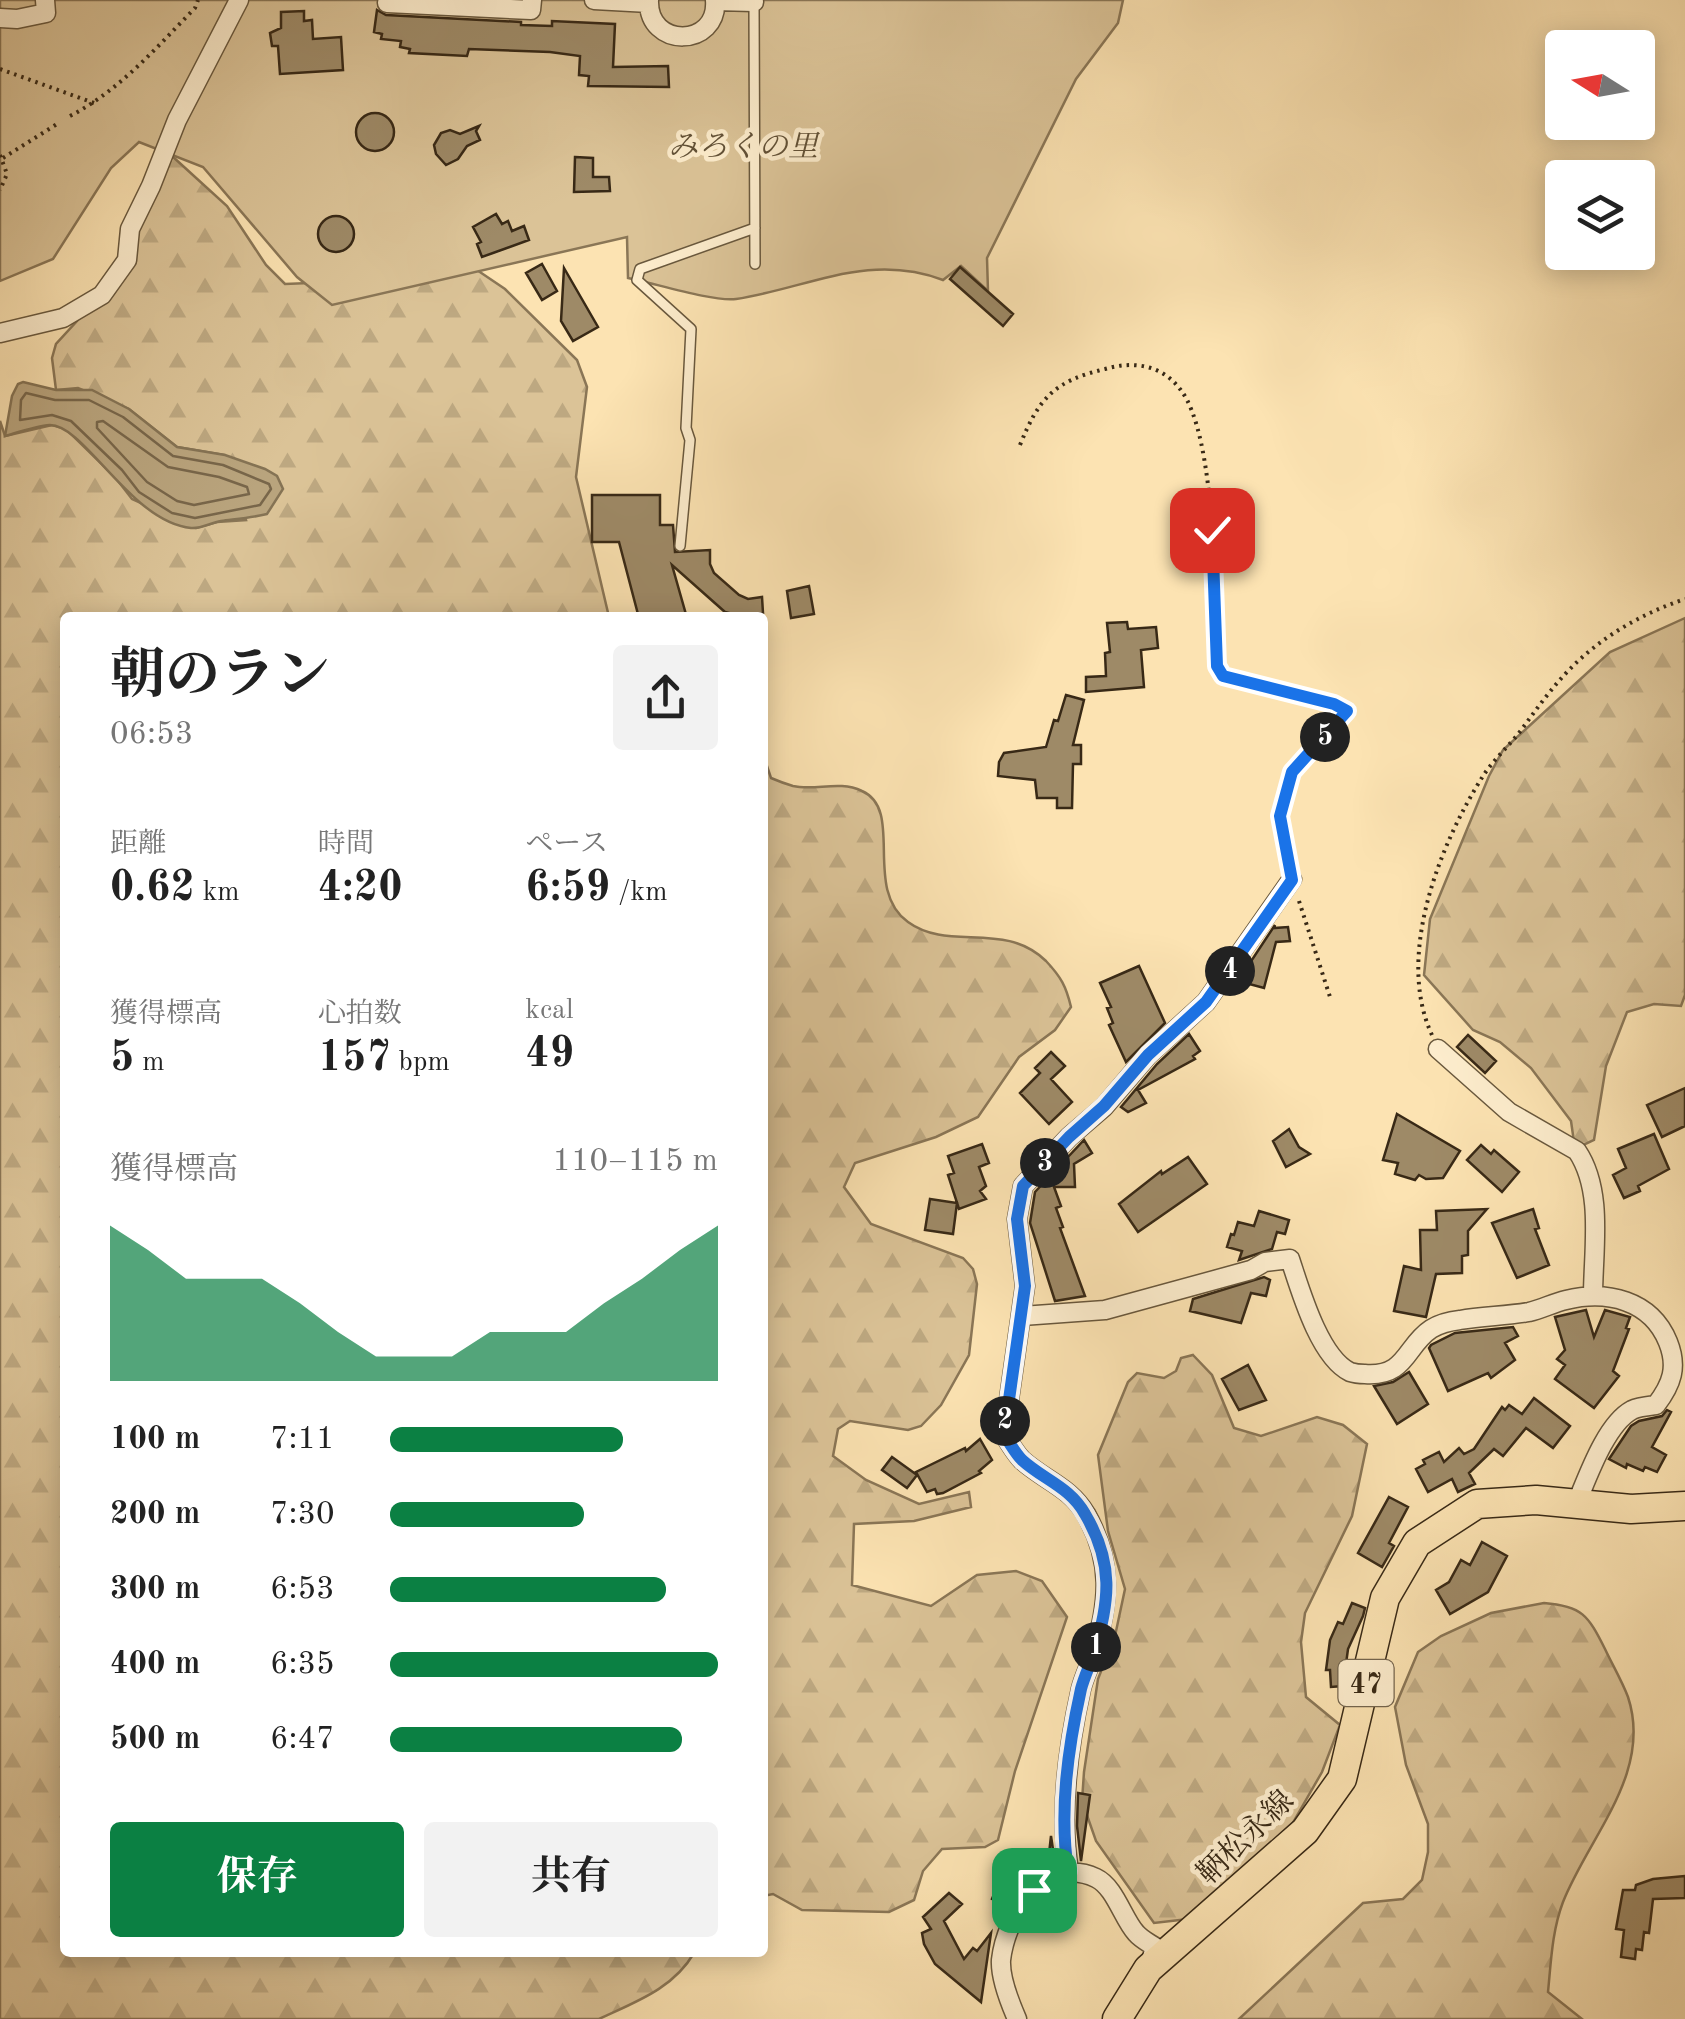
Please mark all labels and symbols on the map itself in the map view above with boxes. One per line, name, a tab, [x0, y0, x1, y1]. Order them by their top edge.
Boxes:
north arrow	[1545, 30, 1655, 140]
park label: みろくの里	[668, 131, 820, 163]
pin	[1170, 488, 1255, 573]
pin: 5	[1300, 712, 1350, 762]
pin: 4	[1205, 946, 1255, 996]
pin: 3	[1020, 1138, 1070, 1188]
pin: 2	[980, 1396, 1030, 1446]
pin: 1	[1071, 1622, 1121, 1672]
road number: 47	[1338, 1660, 1394, 1706]
street label: 鞆松永線	[1191, 1784, 1300, 1891]
pin	[992, 1848, 1077, 1933]

